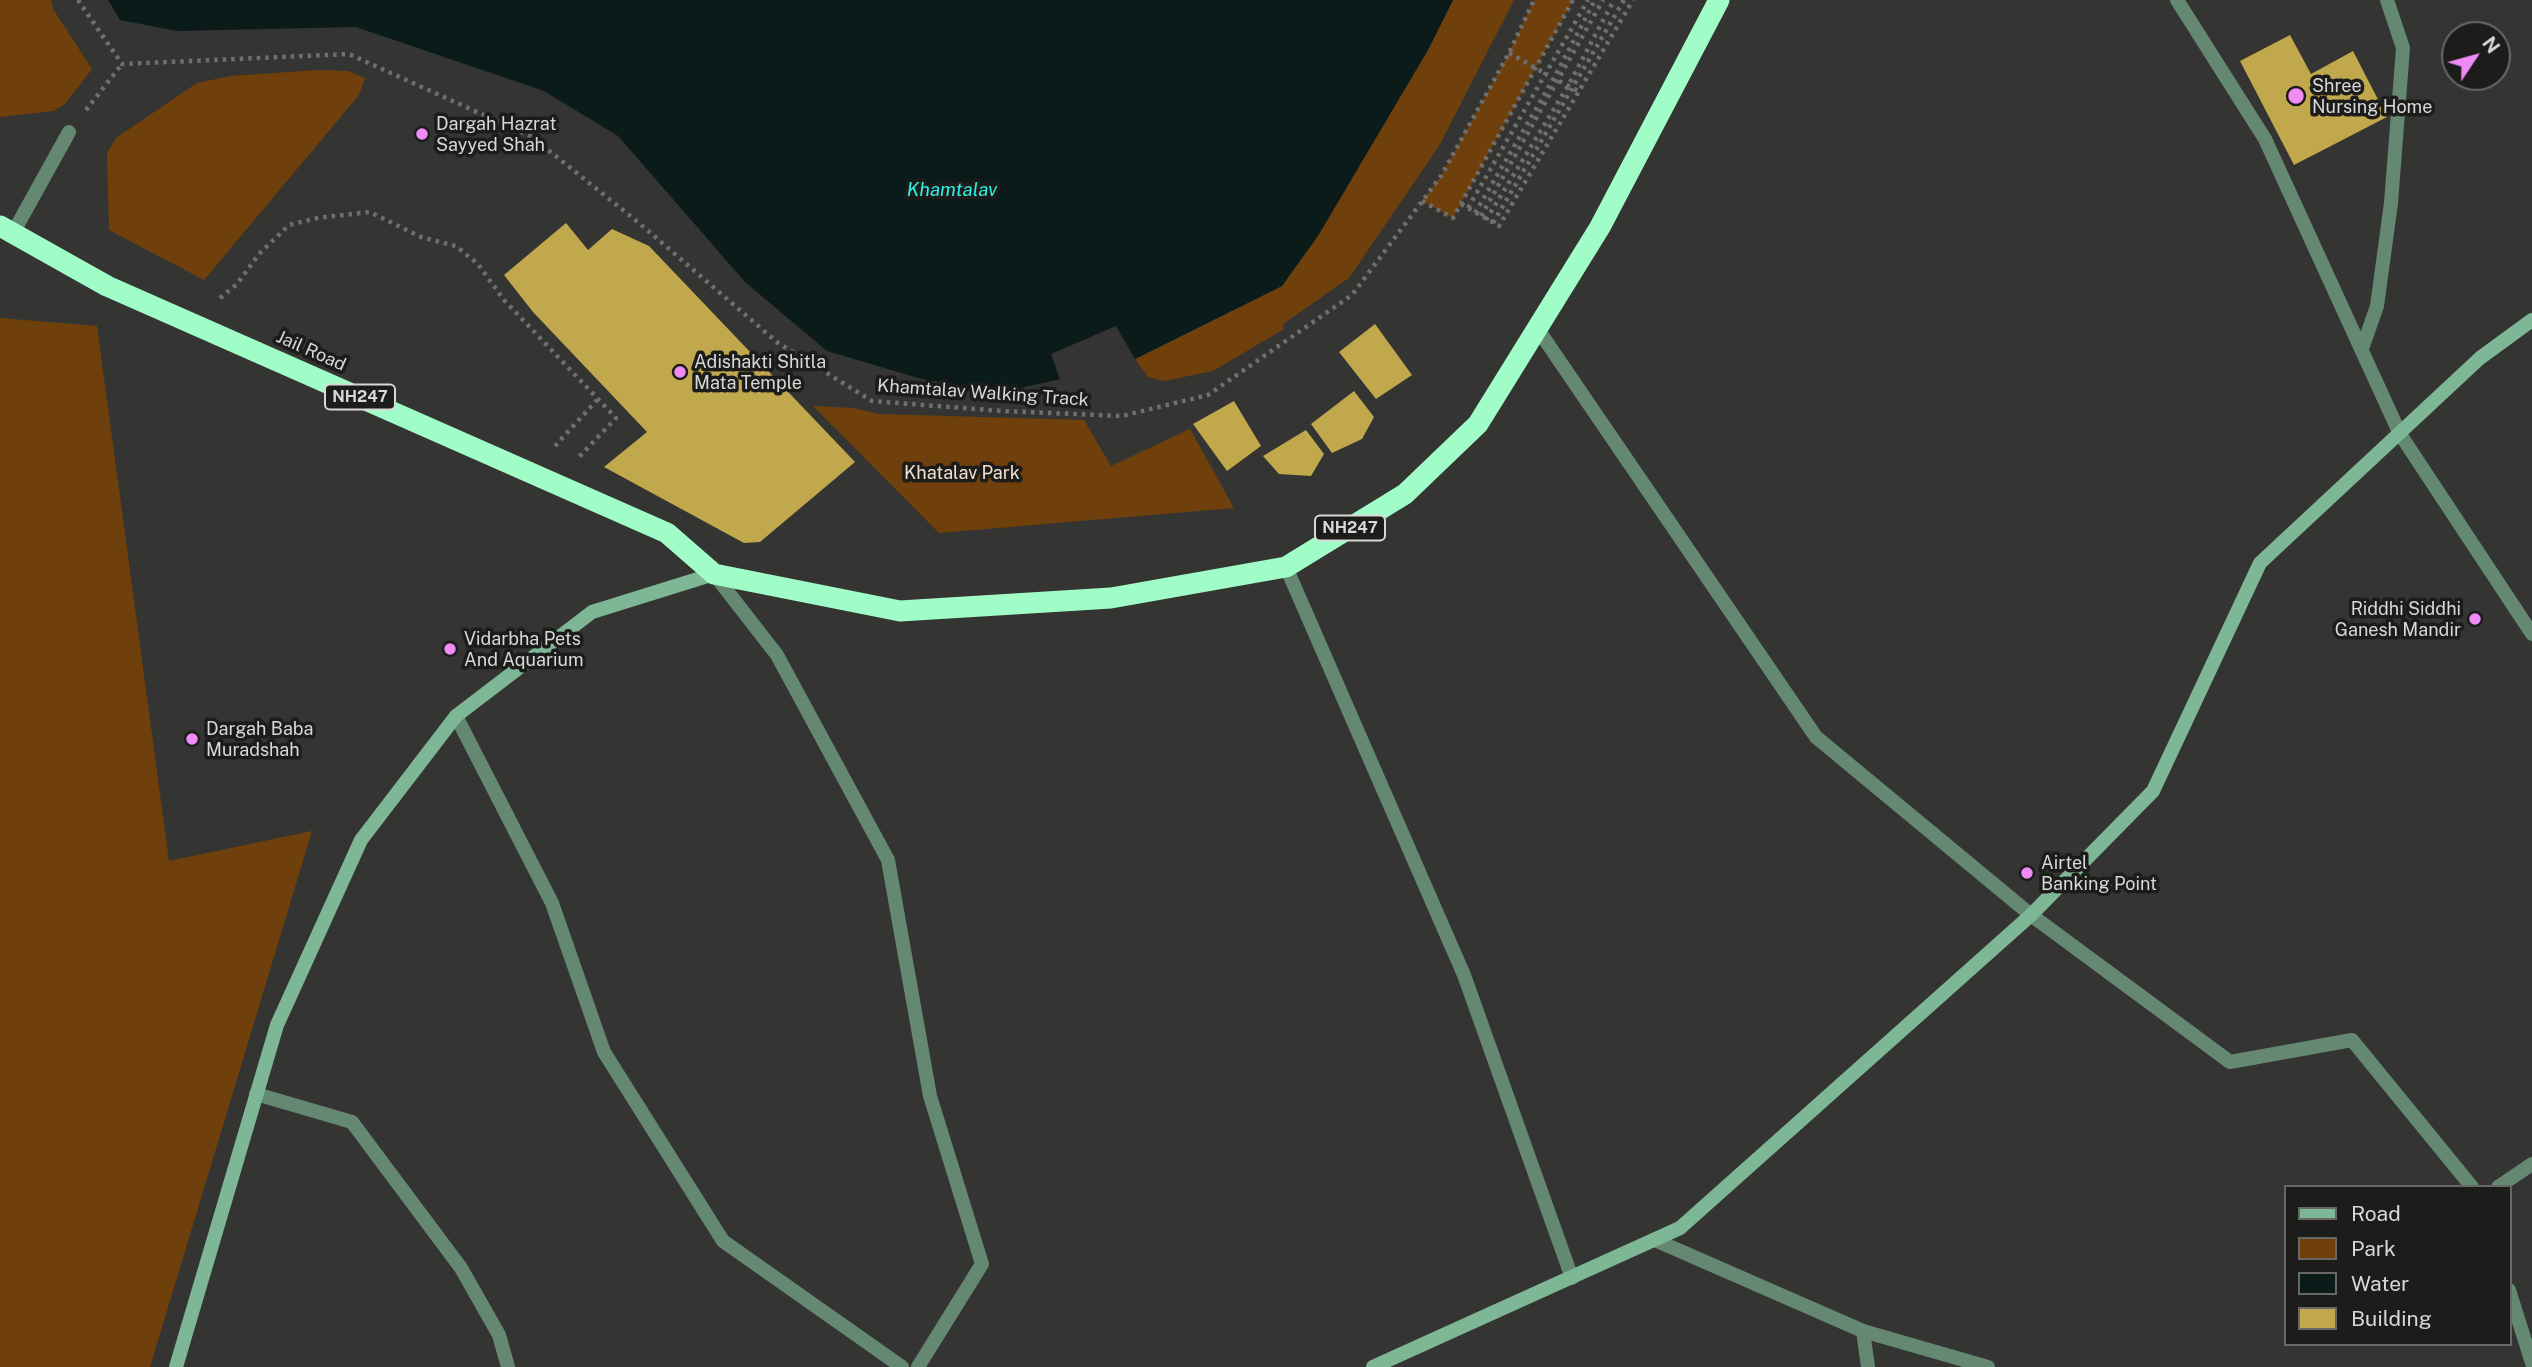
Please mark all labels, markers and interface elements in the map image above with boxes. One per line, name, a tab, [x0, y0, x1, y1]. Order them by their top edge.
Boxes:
north arrow	[2441, 21, 2511, 91]
text: N	[2478, 32, 2505, 57]
place label: Shree Nursing Home	[2312, 75, 2432, 118]
marker: Shree Nursing Home	[2286, 86, 2306, 106]
place label: Dargah Hazrat Sayyed Shah	[436, 113, 556, 156]
marker: Dargah Hazrat Sayyed Shah	[414, 126, 430, 142]
water label: Khamtalav	[907, 179, 997, 201]
street label: Jail Road	[273, 326, 349, 376]
place label: Adishakti Shitla Mata Temple	[694, 351, 826, 394]
marker: Adishakti Shitla Mata Temple	[672, 364, 688, 380]
street label: Khamtalav Walking Track	[877, 375, 1089, 411]
road number: NH247	[325, 384, 395, 410]
park label: Khatalav Park	[904, 462, 1020, 484]
road number: NH247	[1315, 516, 1385, 540]
place label: Riddhi Siddhi Ganesh Mandir	[2335, 598, 2461, 640]
marker: Riddhi Siddhi Ganesh Mandir	[2467, 611, 2483, 627]
place label: Vidarbha Pets And Aquarium	[464, 628, 584, 670]
marker: Vidarbha Pets And Aquarium	[442, 641, 458, 657]
place label: Dargah Baba Muradshah	[206, 718, 313, 760]
marker: Dargah Baba Muradshah	[184, 731, 200, 747]
place label: Airtel Banking Point	[2041, 852, 2157, 894]
marker: Airtel Banking Point	[2019, 865, 2035, 881]
legend	[2284, 1185, 2511, 1346]
text: Road	[2351, 1201, 2401, 1226]
text: Park	[2351, 1236, 2396, 1261]
text: Water	[2351, 1271, 2409, 1296]
text: Building	[2351, 1306, 2432, 1331]

